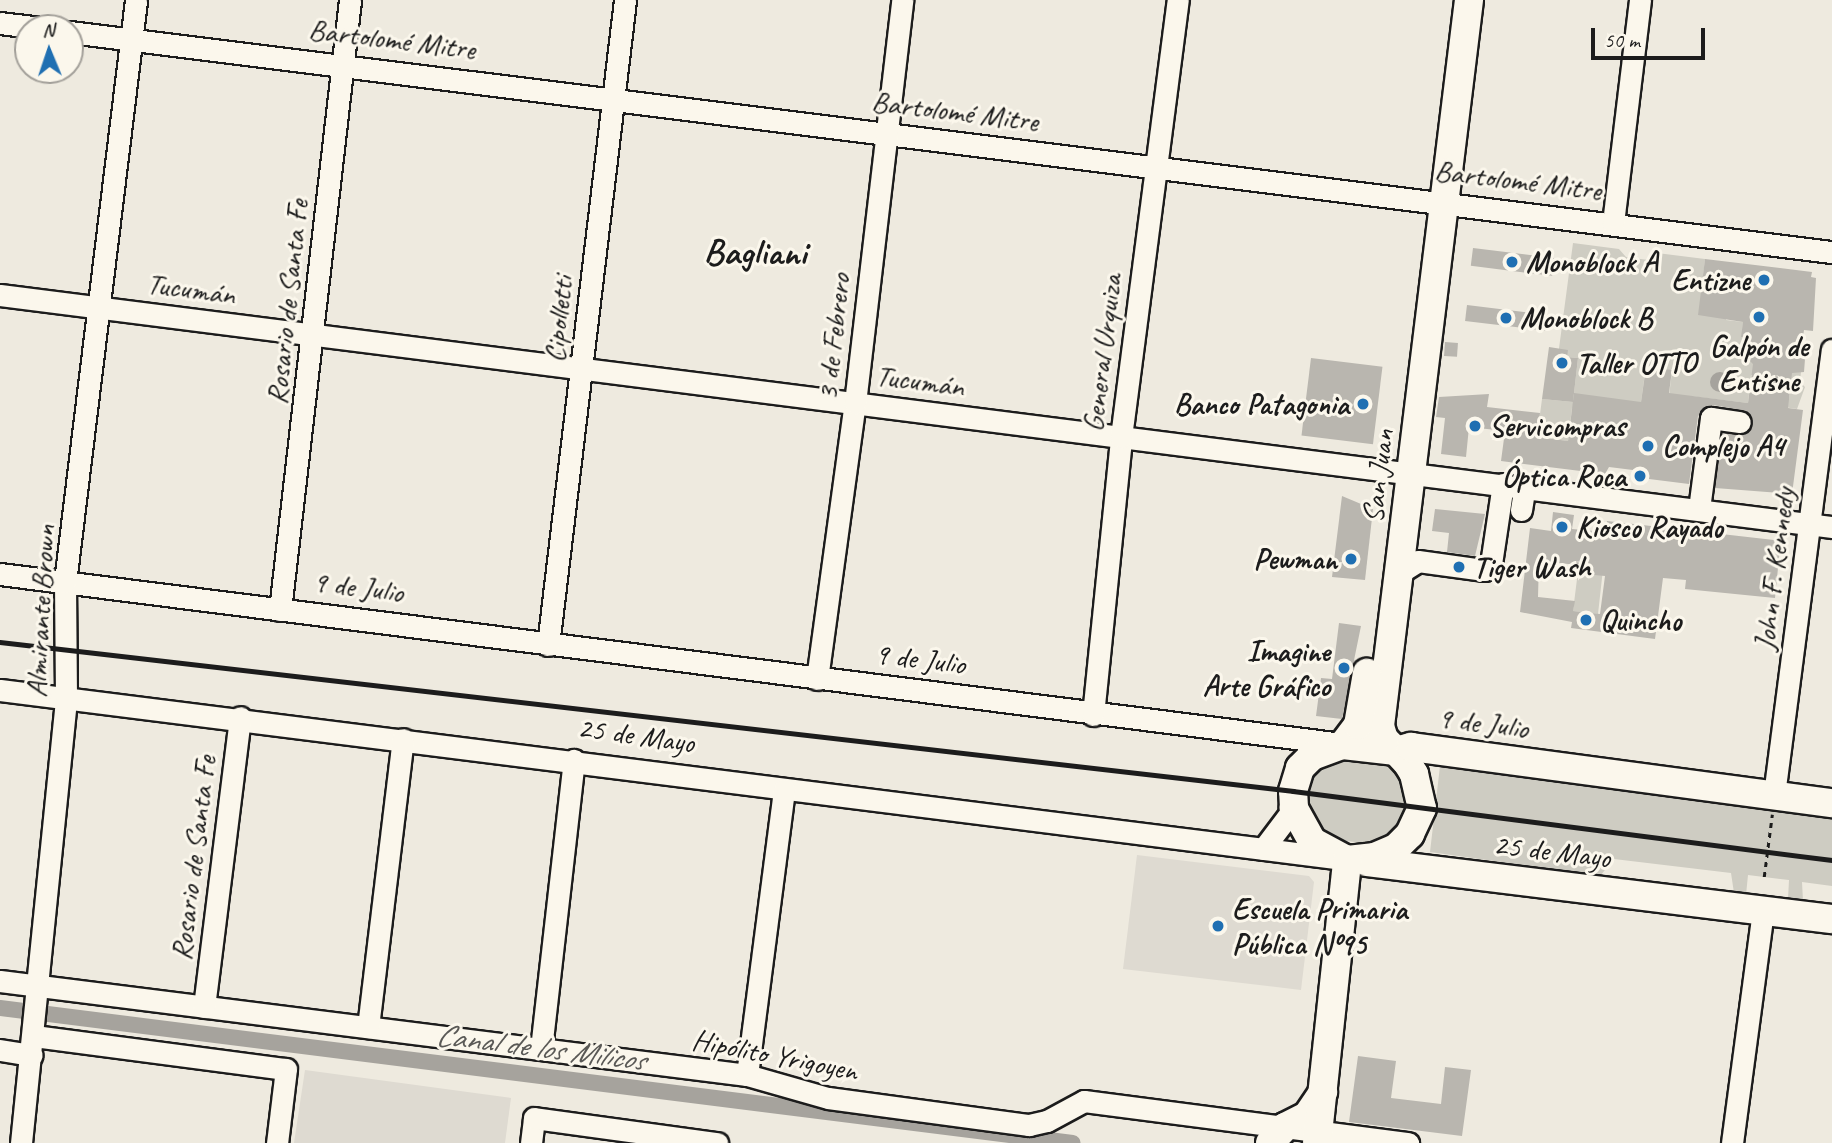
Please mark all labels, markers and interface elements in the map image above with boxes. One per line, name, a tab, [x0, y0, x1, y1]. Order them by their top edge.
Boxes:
street label: Bartolomé Mitre	[307, 11, 477, 67]
north arrow	[14, 14, 84, 84]
scale bar	[1594, 14, 1708, 58]
text: N	[42, 18, 55, 42]
text: 50 m	[1604, 27, 1640, 53]
street label: Bartolomé Mitre	[870, 83, 1040, 139]
street label: Bartolomé Mitre	[1433, 152, 1603, 208]
street label: Rosario de Santa Fe	[258, 198, 316, 406]
district label: Bagliani	[704, 230, 806, 274]
place label: Monoblock A	[1526, 244, 1658, 280]
marker: Monoblock A	[1504, 254, 1520, 270]
place label: Entizne	[1671, 262, 1750, 298]
street label: Tucumán	[145, 266, 237, 312]
street label: 3 de Febrero	[808, 272, 858, 402]
street label: General Urquiza	[1074, 272, 1130, 434]
marker: Entizne	[1756, 272, 1772, 288]
street label: Cipolletti	[536, 274, 580, 364]
place label: Monoblock B	[1520, 300, 1652, 336]
marker: Galpón de Entisne	[1751, 309, 1767, 325]
marker: Monoblock B	[1498, 310, 1514, 326]
place label: Galpón de Entisne	[1710, 328, 1808, 398]
place label: Taller OTTO	[1576, 345, 1696, 381]
marker: Taller OTTO	[1554, 355, 1570, 371]
street label: Tucumán	[874, 358, 966, 404]
place label: Banco Patagonia	[1175, 386, 1349, 422]
marker: Banco Patagonia	[1355, 396, 1371, 412]
place label: Servicompras	[1489, 408, 1625, 444]
marker: Servicompras	[1467, 418, 1483, 434]
street label: San Juan	[1354, 427, 1402, 525]
place label: Complejo A4	[1662, 428, 1784, 464]
marker: Complejo A4	[1640, 438, 1656, 454]
place label: Óptica Roca	[1503, 458, 1626, 494]
marker: Óptica Roca	[1632, 468, 1648, 484]
street label: John F. Kennedy	[1746, 486, 1802, 652]
place label: Kiosco Rayado	[1576, 509, 1722, 545]
marker: Kiosco Rayado	[1554, 519, 1570, 535]
street label: Almirante Brown	[17, 523, 63, 699]
place label: Pewman	[1254, 541, 1337, 577]
place label: Tiger Wash	[1473, 549, 1591, 585]
marker: Pewman	[1343, 551, 1359, 567]
marker: Tiger Wash	[1451, 559, 1467, 575]
street label: 9 de Julio	[311, 564, 405, 610]
place label: Quincho	[1600, 602, 1681, 638]
marker: Quincho	[1578, 612, 1594, 628]
place label: Imagine Arte Gráfico	[1203, 633, 1330, 704]
street label: 9 de Julio	[873, 636, 967, 682]
marker: Imagine Arte Gráfico	[1336, 660, 1352, 676]
street label: 9 de Julio	[1436, 700, 1530, 746]
street label: 25 de Mayo	[575, 709, 697, 761]
street label: Rosario de Santa Fe	[163, 754, 223, 962]
street label: 25 de Mayo	[1491, 826, 1613, 876]
place label: Escuela Primaria Pública Nº95	[1232, 891, 1407, 962]
marker: Escuela Primaria Pública Nº95	[1210, 918, 1226, 934]
water label: Canal de los Milicos	[434, 1016, 646, 1080]
street label: Hipólito Yrigoyen	[689, 1021, 861, 1089]

